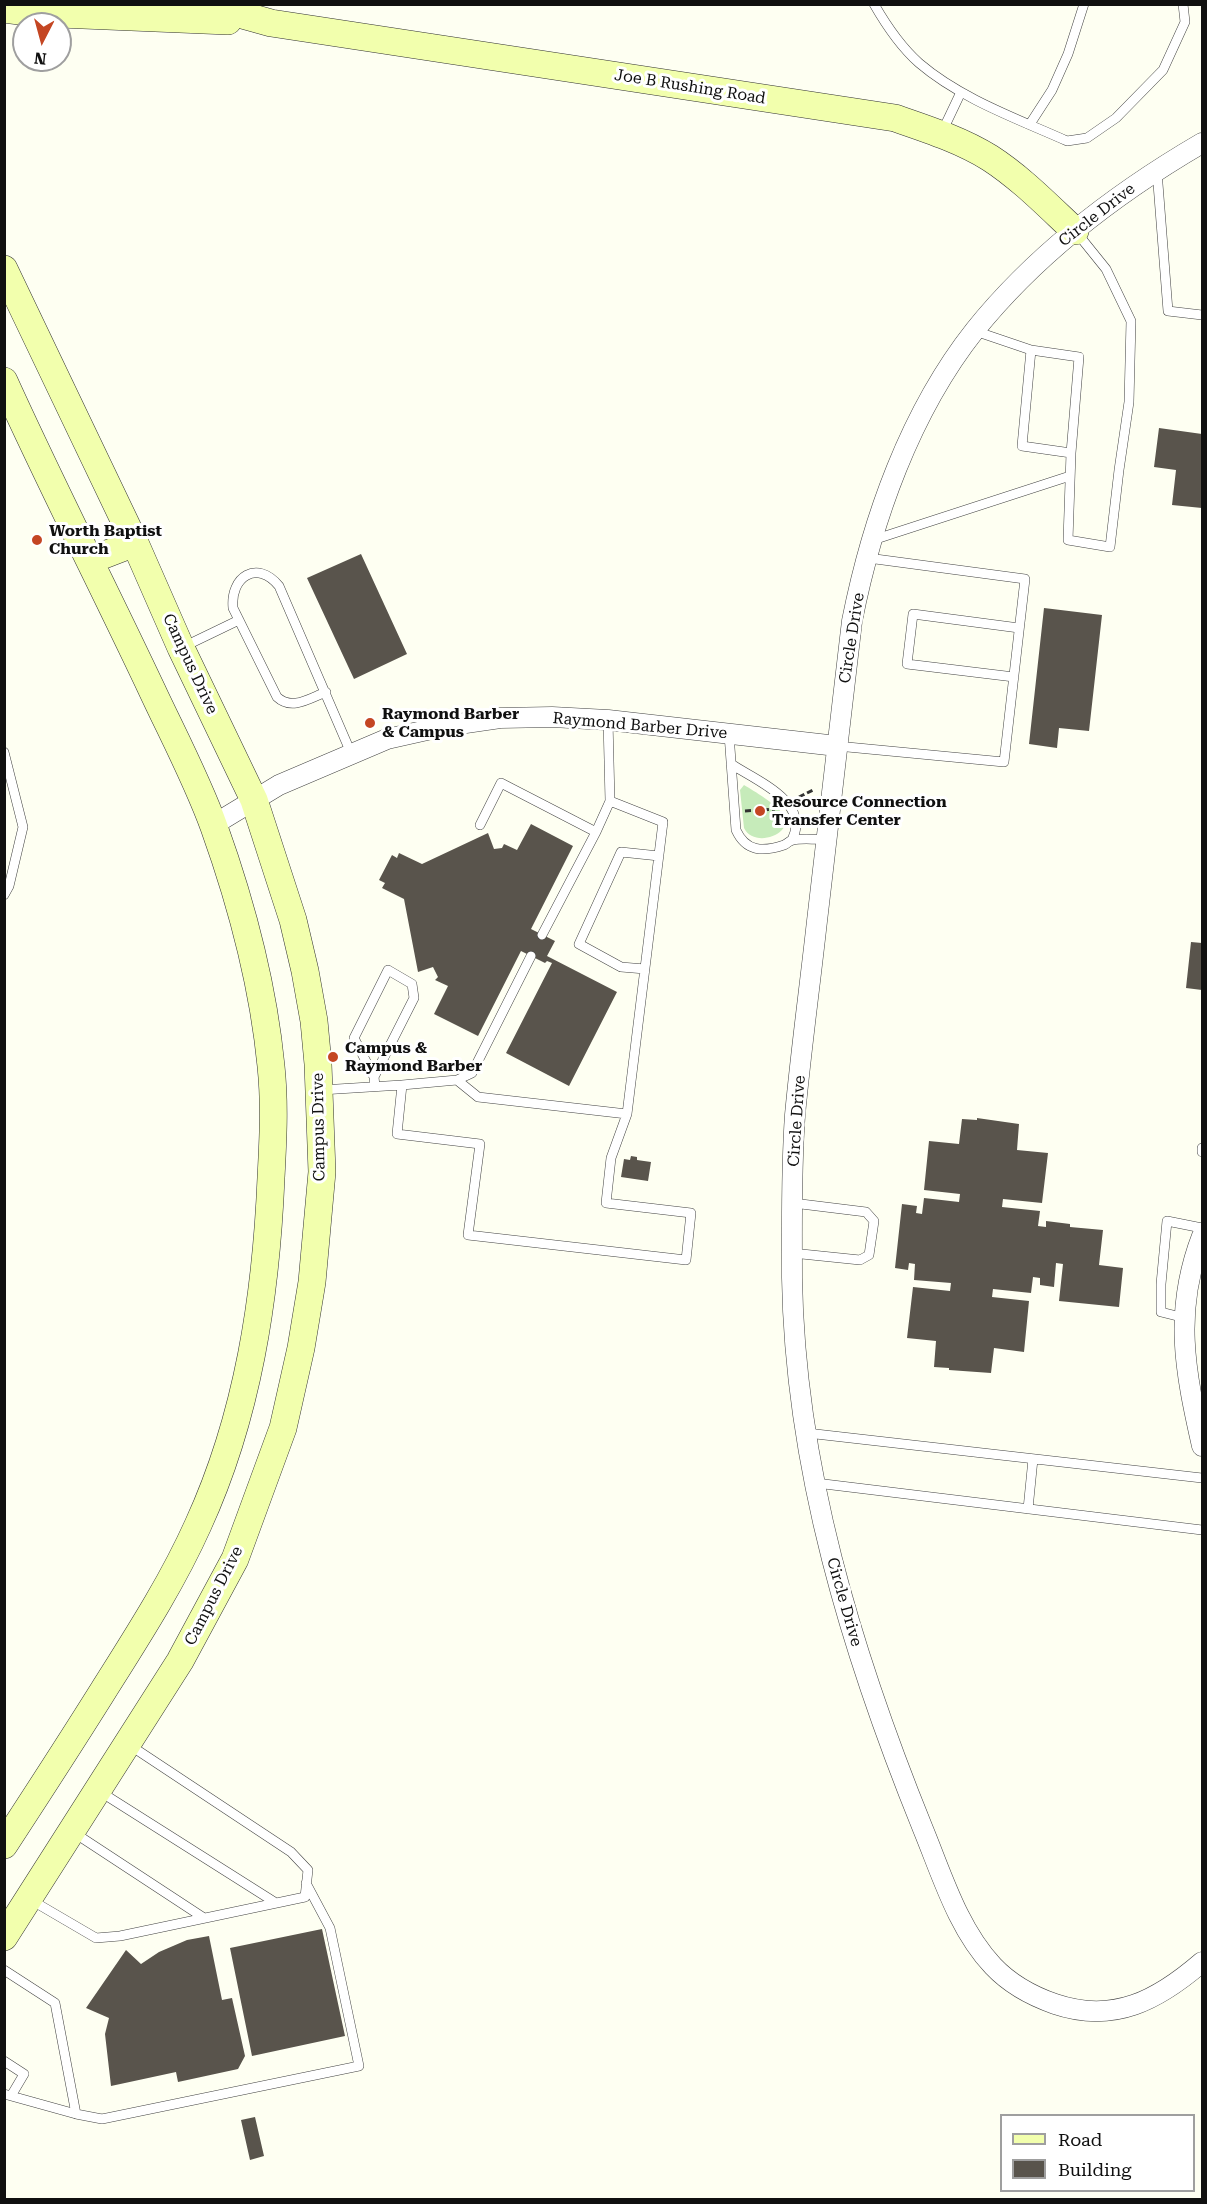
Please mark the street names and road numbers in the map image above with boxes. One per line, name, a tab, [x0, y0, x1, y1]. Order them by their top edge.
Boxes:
street label: Joe B Rushing Road	[613, 66, 767, 108]
street label: Circle Drive	[1055, 179, 1139, 251]
street label: Circle Drive	[835, 591, 869, 685]
street label: Campus Drive	[158, 611, 222, 717]
street label: Raymond Barber Drive	[552, 709, 728, 743]
street label: Campus Drive	[308, 1073, 330, 1181]
street label: Circle Drive	[784, 1075, 810, 1167]
street label: Campus Drive	[181, 1543, 247, 1649]
street label: Circle Drive	[822, 1555, 866, 1649]

